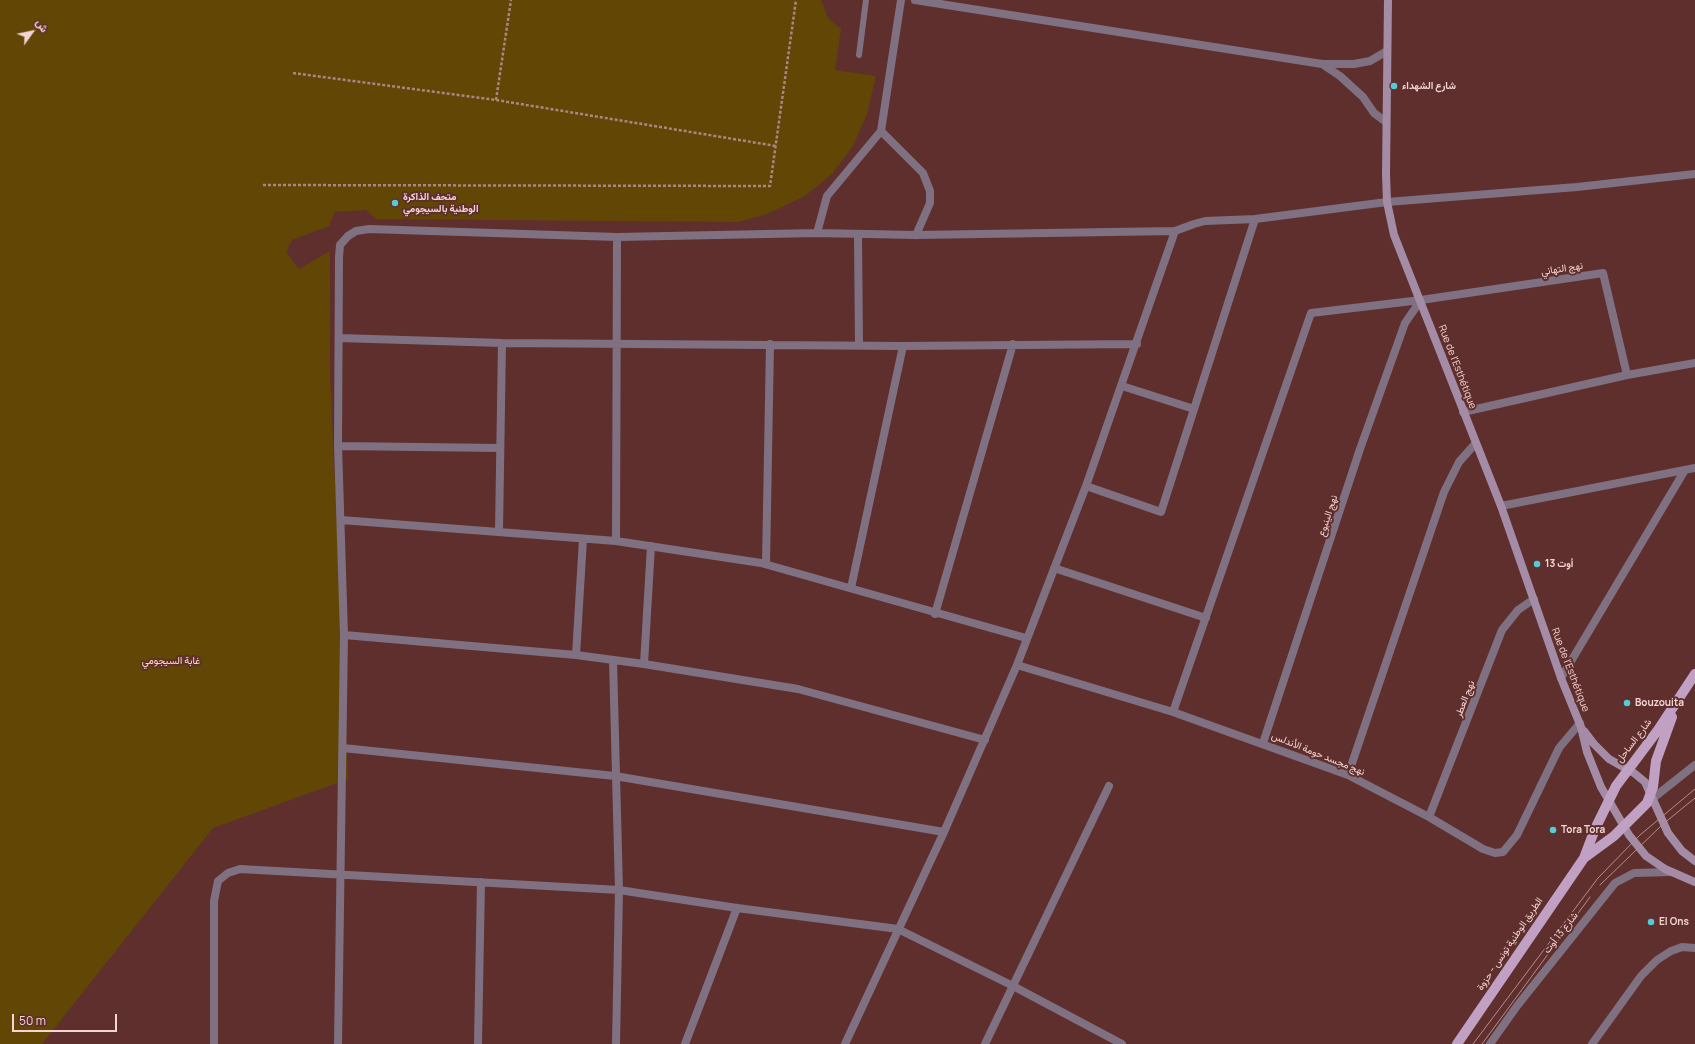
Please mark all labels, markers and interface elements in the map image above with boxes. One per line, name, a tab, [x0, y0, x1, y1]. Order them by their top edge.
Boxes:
north arrow	[12, 12, 52, 52]
text: ش	[33, 16, 52, 35]
place label: شارع الشهداء	[1402, 80, 1456, 92]
marker: شارع الشهداء	[1389, 81, 1399, 91]
place label: متحف الذاكرة الوطنية بالسيجومي	[403, 191, 478, 214]
marker: متحف الذاكرة الوطنية بالسيجومي	[390, 198, 400, 208]
street label: نهج التهاني	[1540, 260, 1584, 278]
street label: Rue de l'Esthétique	[1435, 323, 1479, 411]
street label: نهج الينبوع	[1316, 494, 1340, 538]
place label: 13 أوت	[1545, 558, 1573, 570]
marker: 13 أوت	[1532, 559, 1542, 569]
street label: Rue de l'Esthétique	[1548, 626, 1592, 714]
park label: غابة السيجومي	[142, 655, 200, 667]
street label: نهج العطر	[1453, 679, 1477, 719]
place label: Bouzouita	[1635, 697, 1684, 709]
marker: Bouzouita	[1622, 698, 1632, 708]
street label: شارع الساحل	[1614, 717, 1654, 765]
street label: نهج مجسد حومة الأندلس	[1270, 730, 1366, 778]
place label: Tora Tora	[1561, 824, 1605, 836]
marker: Tora Tora	[1548, 825, 1558, 835]
street label: الطريق الوطنية تونس - حزوة	[1474, 895, 1546, 993]
street label: شارع 13 أوت	[1541, 910, 1581, 956]
place label: El Ons	[1659, 916, 1689, 928]
marker: El Ons	[1646, 917, 1656, 927]
scale bar	[14, 1006, 119, 1032]
text: 50 m	[19, 1012, 46, 1029]

